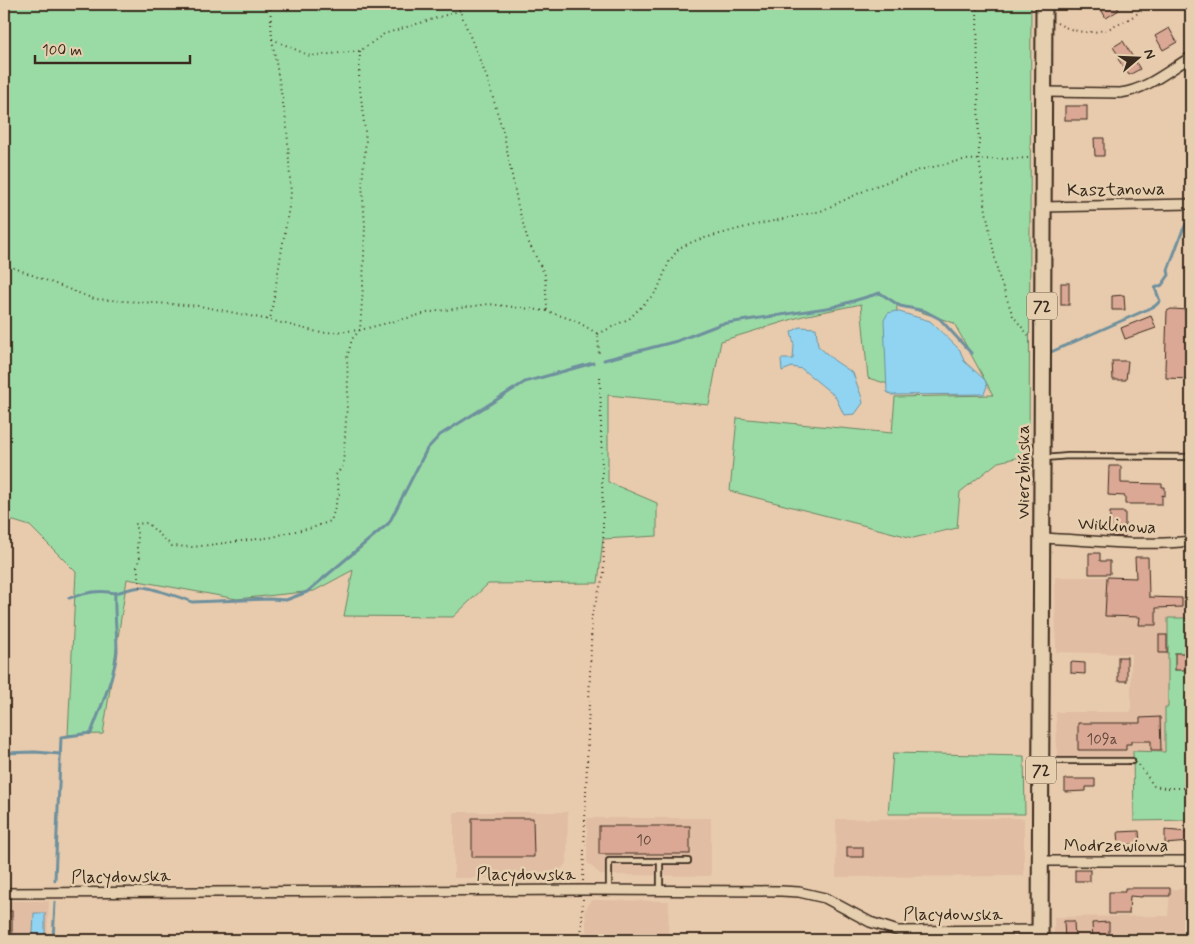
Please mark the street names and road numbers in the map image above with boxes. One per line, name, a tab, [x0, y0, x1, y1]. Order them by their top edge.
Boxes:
street label: Kasztanowa	[1067, 177, 1165, 203]
road number: 72	[1027, 292, 1057, 320]
street label: Wierzbińska	[1012, 425, 1036, 519]
street label: Wiklinowa	[1077, 512, 1157, 540]
road number: 72	[1026, 756, 1056, 784]
street label: Modrzewiowa	[1064, 834, 1168, 858]
street label: Placydowska	[476, 863, 576, 887]
street label: Placydowska	[71, 864, 171, 890]
street label: Placydowska	[903, 903, 1003, 927]

